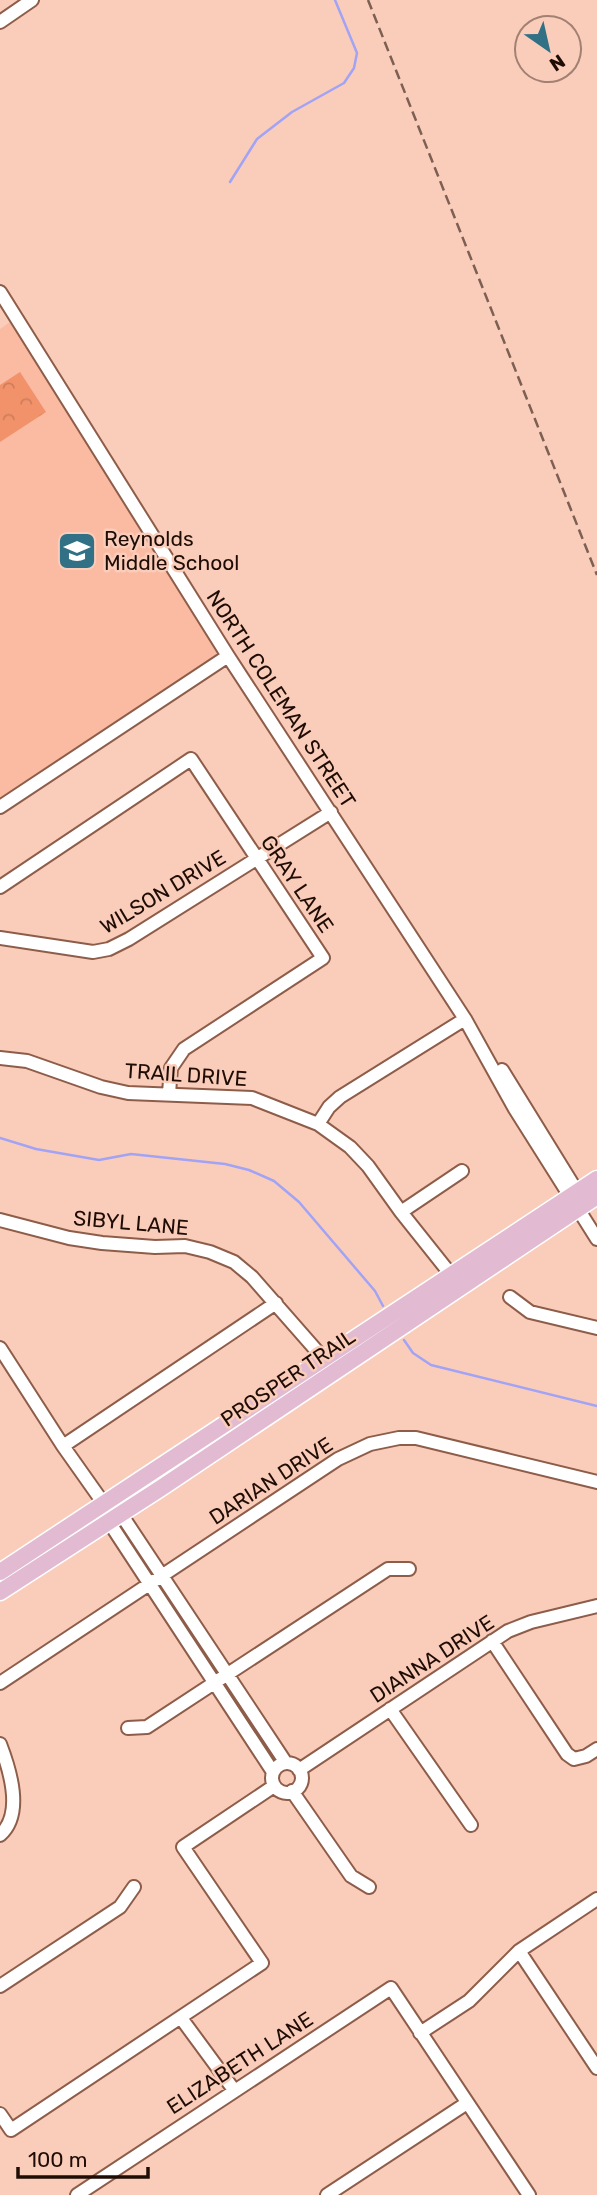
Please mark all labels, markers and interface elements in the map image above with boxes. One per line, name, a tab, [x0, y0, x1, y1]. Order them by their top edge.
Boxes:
north arrow	[513, 14, 583, 84]
text: N	[545, 49, 569, 76]
place label: Reynolds Middle School	[104, 526, 239, 575]
school or university icon: Reynolds Middle School	[56, 530, 98, 572]
street label: NORTH COLEMAN STREET	[202, 585, 361, 812]
street label: GRAY LANE	[256, 830, 339, 937]
street label: WILSON DRIVE	[96, 844, 230, 939]
street label: TRAIL DRIVE	[124, 1058, 248, 1091]
street label: SIBYL LANE	[72, 1205, 190, 1240]
street label: PROSPER TRAIL	[216, 1323, 360, 1432]
street label: DARIAN DRIVE	[204, 1431, 337, 1530]
street label: DIANNA DRIVE	[365, 1609, 498, 1708]
street label: ELIZABETH LANE	[162, 2006, 317, 2119]
scale bar	[18, 2136, 147, 2180]
text: 100 m	[28, 2147, 87, 2172]

